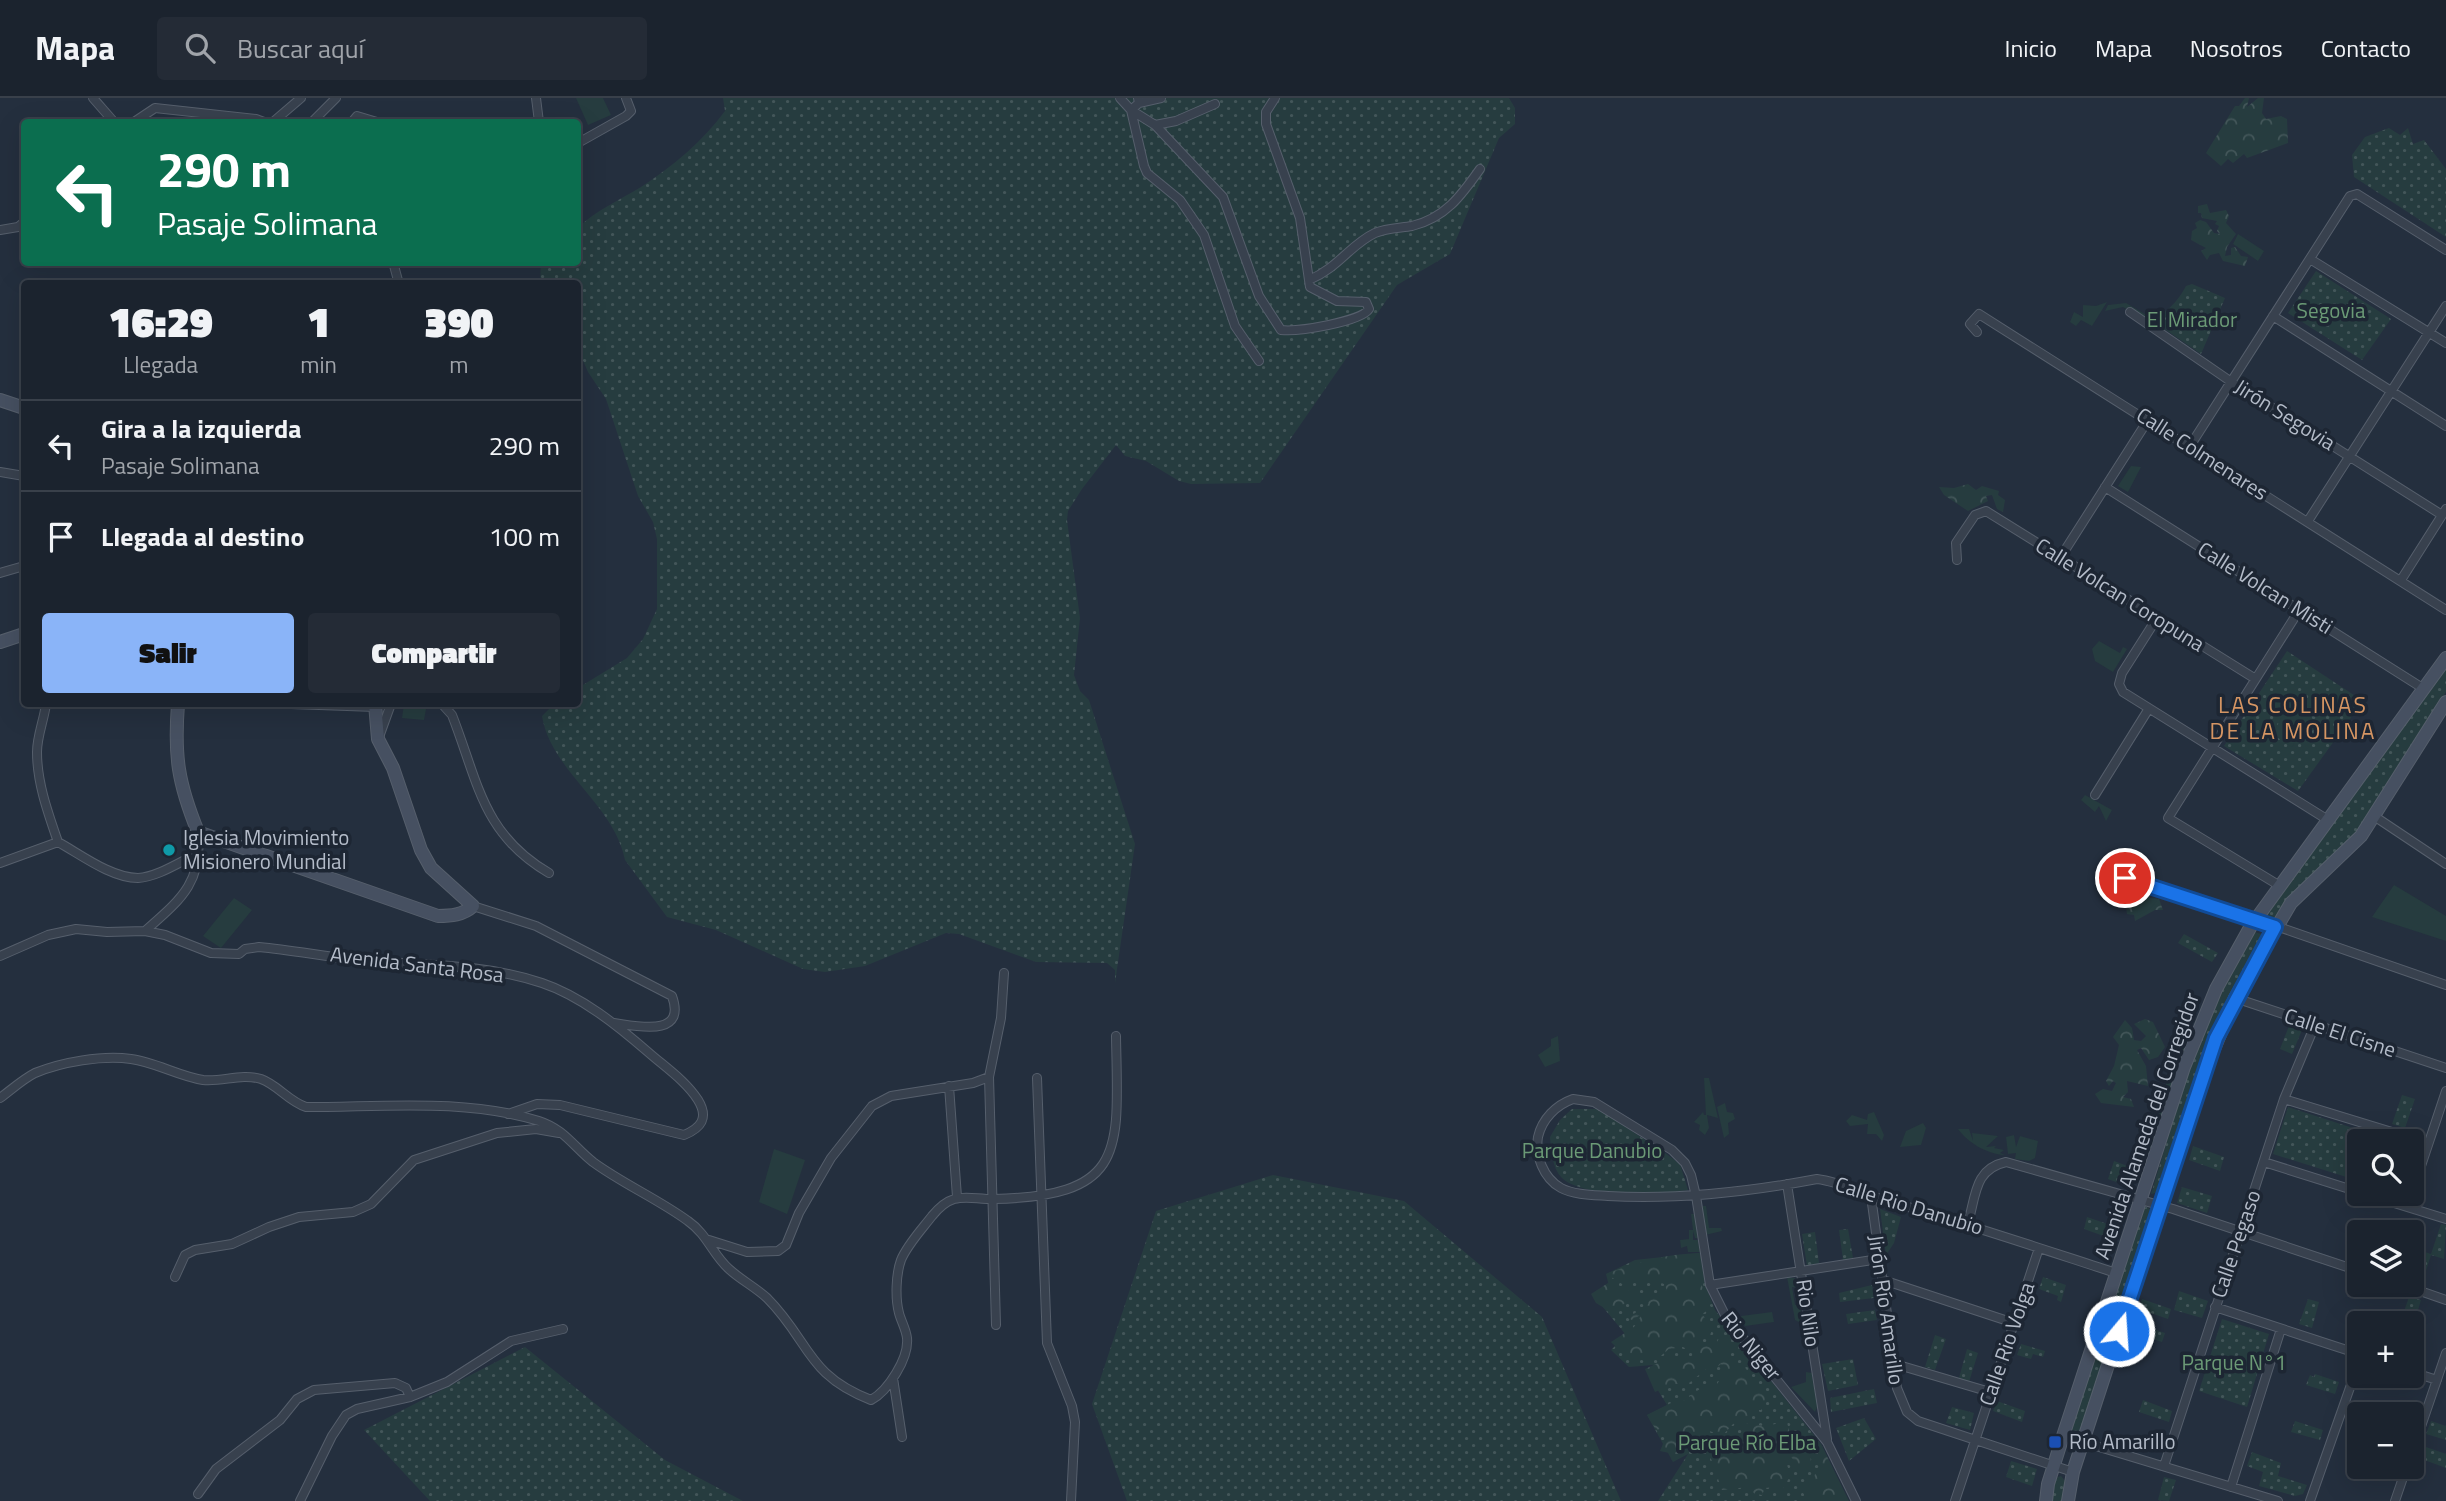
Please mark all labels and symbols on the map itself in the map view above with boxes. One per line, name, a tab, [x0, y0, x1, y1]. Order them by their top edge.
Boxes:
park label: Segovia	[2297, 294, 2366, 326]
park label: El Mirador	[2147, 303, 2237, 335]
street label: Jirón Segovia	[2229, 370, 2343, 458]
street label: Calle Colmenares	[2130, 399, 2275, 508]
street label: Calle Volcan Coropuna	[2030, 529, 2212, 659]
street label: Calle Volcan Misti	[2192, 533, 2339, 642]
district label: LAS COLINAS DE LA MOLINA	[2210, 687, 2376, 748]
place label: Iglesia Movimiento Misionero Mundial	[183, 821, 349, 877]
marker: Iglesia Movimiento Misionero Mundial	[161, 842, 177, 858]
pin	[2095, 848, 2155, 908]
street label: Avenida Santa Rosa	[329, 937, 506, 991]
street label: Avenida Alameda del Corregidor	[2085, 988, 2207, 1263]
street label: Calle El Cisne	[2280, 999, 2400, 1065]
park label: Parque Danubio	[1522, 1134, 1662, 1166]
street label: Calle Rio Danubio	[1831, 1167, 1987, 1243]
street label: Calle Pegaso	[2202, 1186, 2268, 1302]
street label: Jirón Río Amarillo	[1861, 1233, 1913, 1387]
street label: Rio Nilo	[1788, 1277, 1830, 1349]
street label: Calle Rio Volga	[1970, 1277, 2042, 1410]
position arrow	[2082, 1294, 2156, 1368]
street label: Rio Niger	[1714, 1304, 1790, 1387]
park label: Parque N°1	[2182, 1346, 2287, 1378]
place label: Río Amarillo	[2069, 1425, 2176, 1457]
park label: Parque Río Elba	[1678, 1426, 1817, 1458]
marker: Río Amarillo	[2047, 1434, 2063, 1450]

